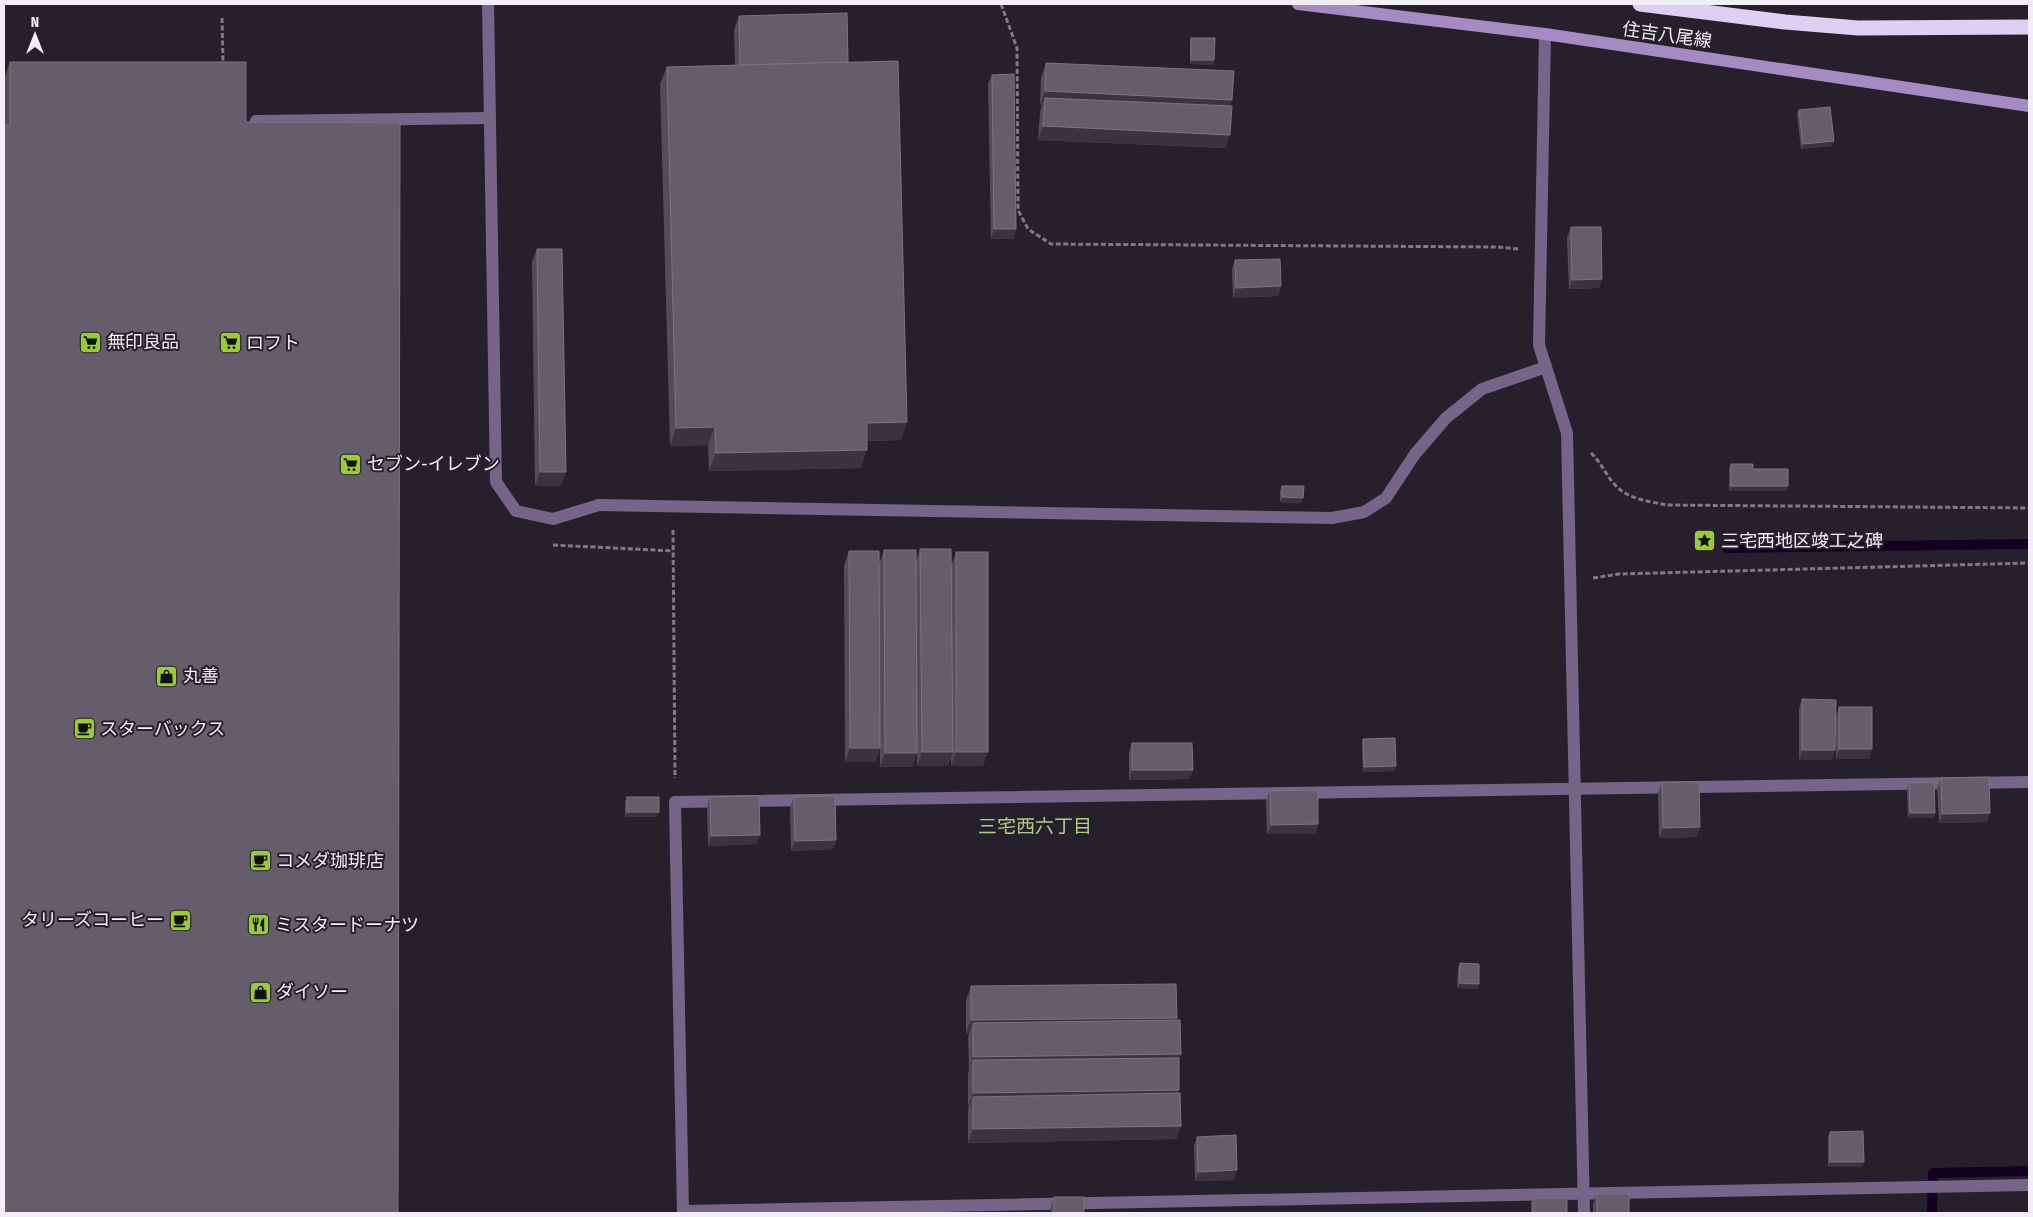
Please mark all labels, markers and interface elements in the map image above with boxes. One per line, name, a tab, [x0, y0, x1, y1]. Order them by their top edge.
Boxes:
north arrow	[10, 10, 60, 60]
text: N	[31, 14, 39, 31]
street label: 住吉八尾線	[1621, 18, 1713, 52]
supermarket icon: 無印良品	[79, 330, 103, 354]
place label: 無印良品	[107, 331, 179, 353]
supermarket icon: ロフト	[218, 331, 242, 355]
place label: ロフト	[246, 332, 300, 354]
supermarket icon: セブン-イレブン	[339, 452, 363, 476]
place label: セブン-イレブン	[367, 453, 500, 475]
place icon: 三宅西地区竣工之碑	[1693, 529, 1717, 553]
place label: 三宅西地区竣工之碑	[1721, 530, 1883, 552]
shop icon: 丸善	[155, 664, 179, 688]
place label: 丸善	[183, 665, 219, 687]
cafe icon: スターバックス	[72, 717, 96, 741]
place label: スターバックス	[100, 718, 225, 740]
district label: 三宅西六丁目	[978, 815, 1092, 838]
cafe icon: コメダ珈琲店	[248, 849, 272, 873]
place label: コメダ珈琲店	[276, 850, 384, 872]
cafe icon: タリーズコーヒー	[168, 908, 192, 932]
place label: タリーズコーヒー	[21, 909, 164, 931]
restaurant icon: ミスタードーナツ	[247, 913, 271, 937]
place label: ミスタードーナツ	[275, 914, 419, 936]
shop icon: ダイソー	[248, 980, 272, 1004]
place label: ダイソー	[276, 981, 348, 1003]

